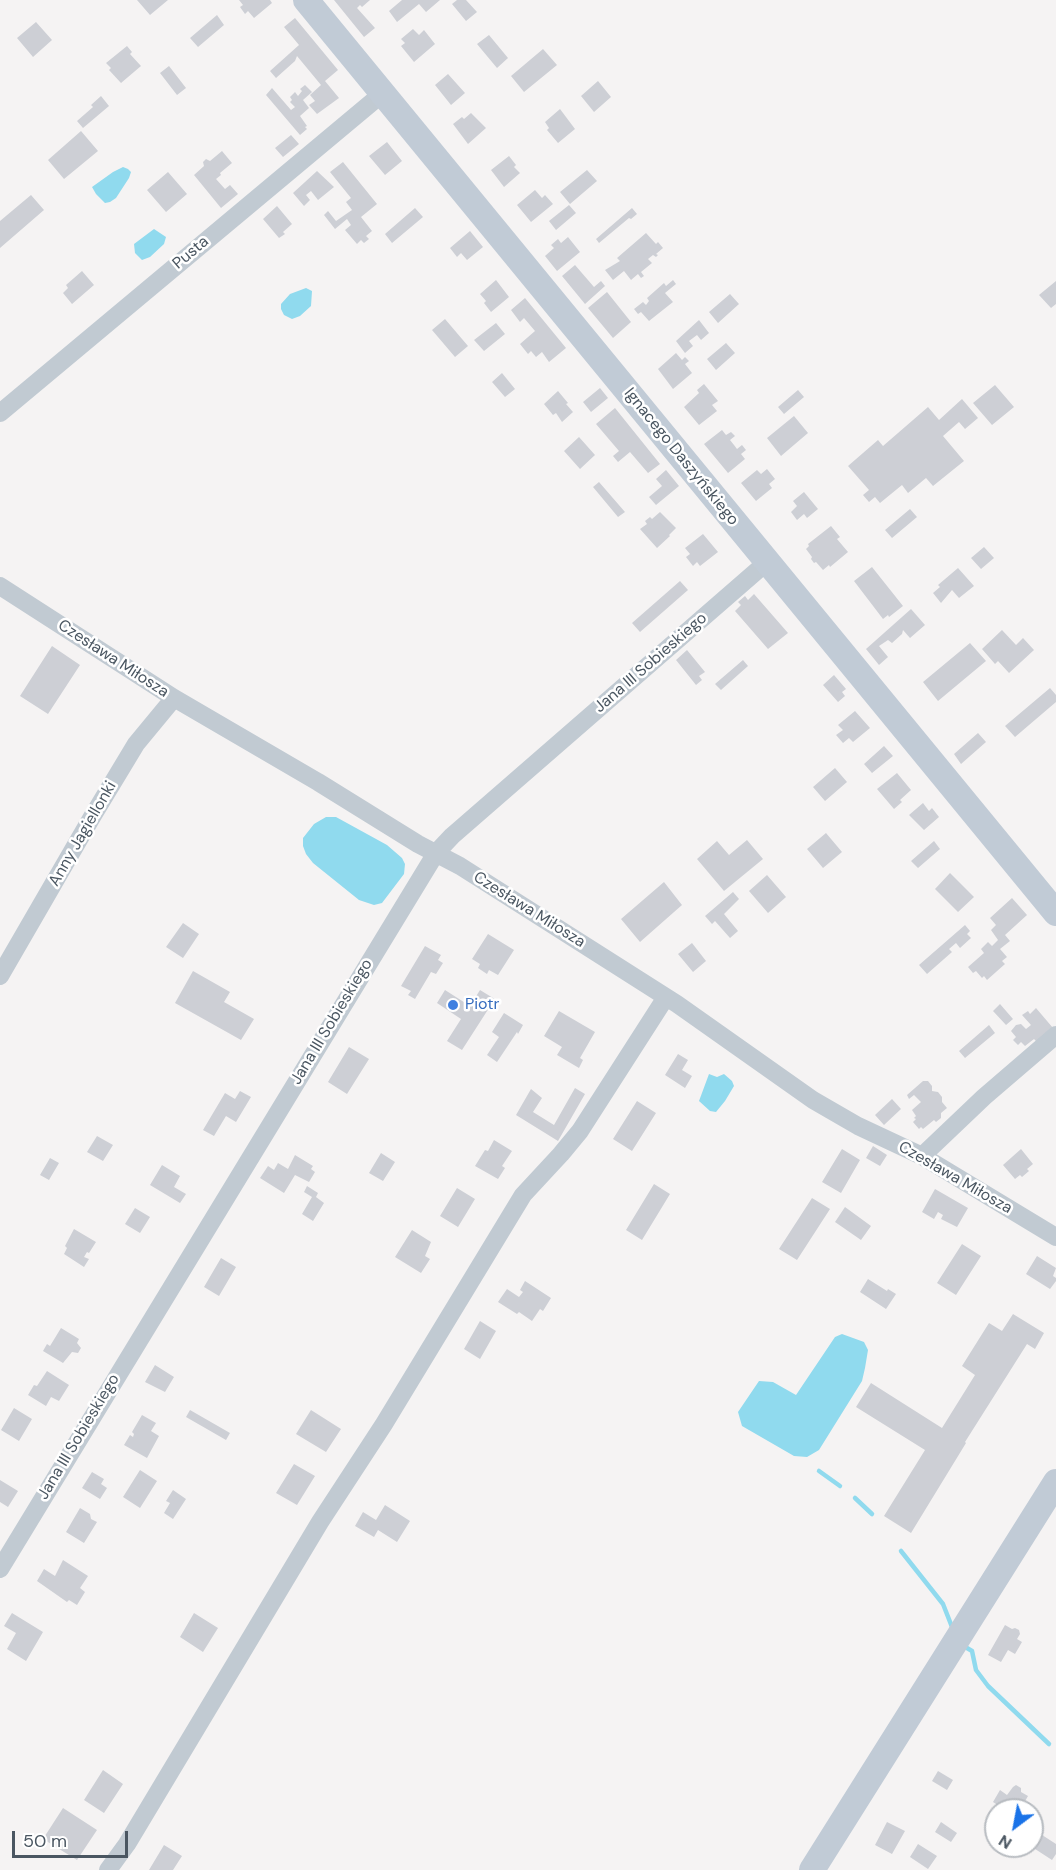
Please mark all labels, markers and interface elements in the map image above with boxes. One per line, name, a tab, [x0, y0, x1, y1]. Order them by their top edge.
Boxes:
street label: Pusta	[169, 232, 213, 274]
street label: Ignacego Daszyńskiego	[620, 384, 742, 530]
street label: Jana III Sobieskiego	[591, 609, 711, 717]
street label: Czesława Miłosza	[54, 616, 172, 702]
street label: Anny Jagiellonki	[45, 778, 121, 890]
street label: Czesława Miłosza	[470, 868, 588, 952]
street label: Jana III Sobieskiego	[287, 956, 377, 1088]
place label: Piotr	[465, 995, 499, 1015]
marker: Piotr	[446, 998, 460, 1012]
street label: Czesława Miłosza	[895, 1138, 1015, 1218]
street label: Jana III Sobieskiego	[34, 1371, 124, 1503]
north arrow	[984, 1798, 1044, 1858]
scale bar	[15, 1819, 130, 1857]
text: 50 m	[23, 1829, 67, 1853]
text: N	[995, 1830, 1016, 1854]

